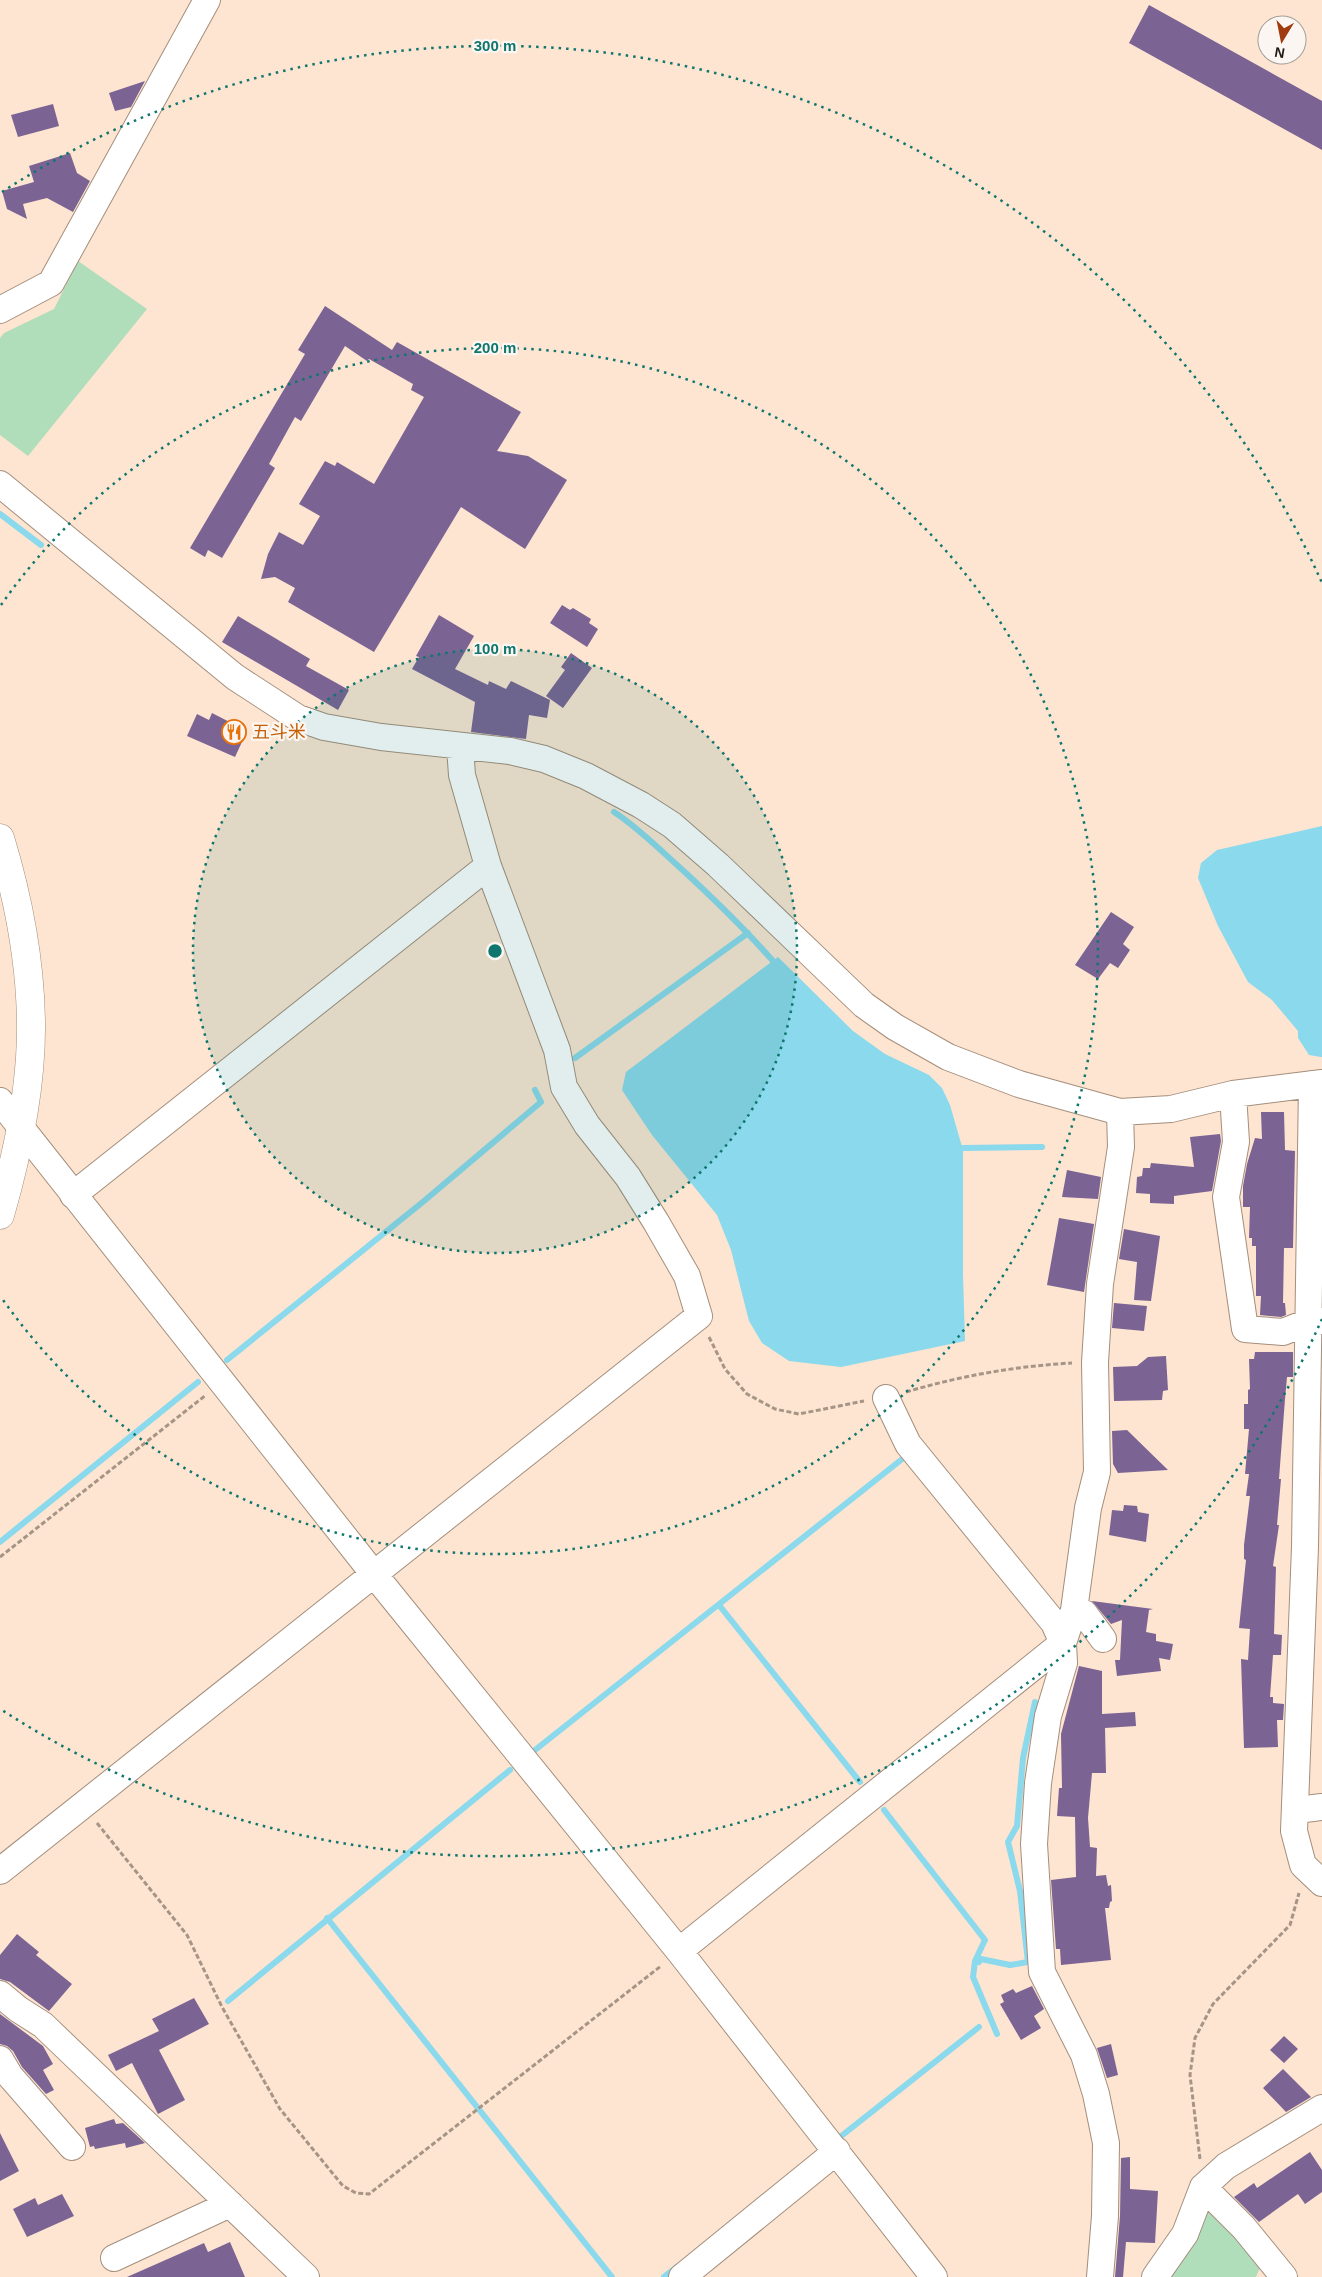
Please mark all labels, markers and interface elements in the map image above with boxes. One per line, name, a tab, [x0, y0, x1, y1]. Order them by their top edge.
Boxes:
north arrow	[1257, 15, 1307, 65]
text: 300 m	[474, 37, 516, 54]
text: N	[1273, 44, 1286, 62]
text: 200 m	[474, 339, 516, 356]
text: 100 m	[474, 640, 516, 657]
restaurant icon: 五斗米	[221, 719, 247, 745]
place label: 五斗米	[252, 722, 306, 742]
centre of rings	[486, 942, 504, 960]

